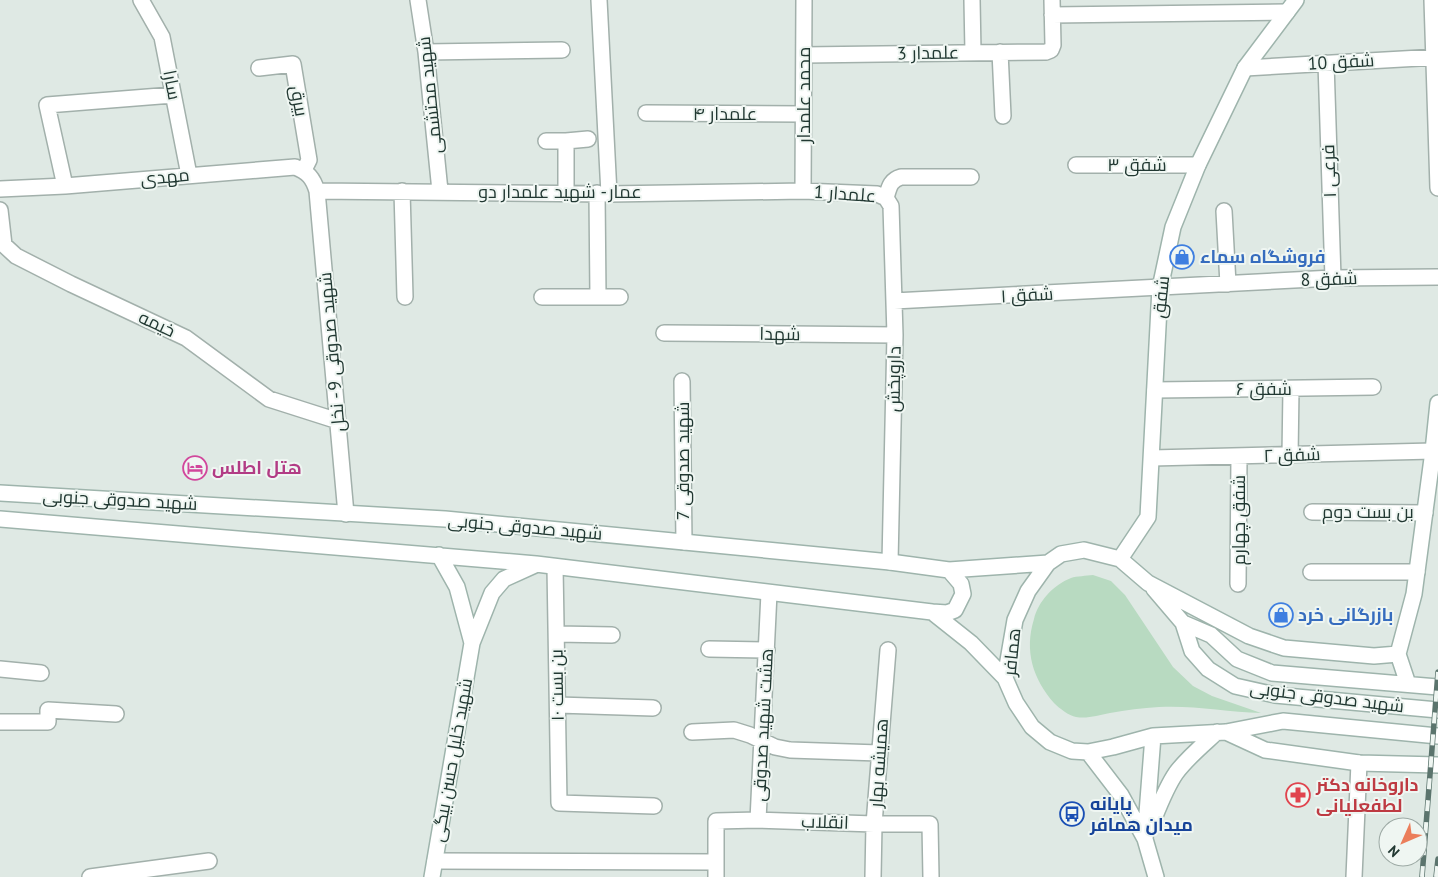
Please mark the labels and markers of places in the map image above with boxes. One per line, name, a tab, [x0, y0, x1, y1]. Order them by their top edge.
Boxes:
shop icon: فروشگاه سماء	[1169, 244, 1195, 270]
place label: فروشگاه سماء	[1200, 245, 1326, 268]
hotel icon: هتل اطلس	[182, 455, 208, 481]
place label: هتل اطلس	[212, 456, 302, 479]
shop icon: بازرگانی خرد	[1268, 602, 1294, 628]
place label: بازرگانی خرد	[1298, 603, 1393, 626]
place label: داروخانه دکتر لطفعلیانی	[1315, 773, 1419, 817]
pharmacy icon: داروخانه دکتر لطفعلیانی	[1285, 782, 1311, 808]
place label: پایانه میدان همافر	[1089, 792, 1193, 836]
bus stop icon: پایانه میدان همافر	[1059, 801, 1085, 827]

